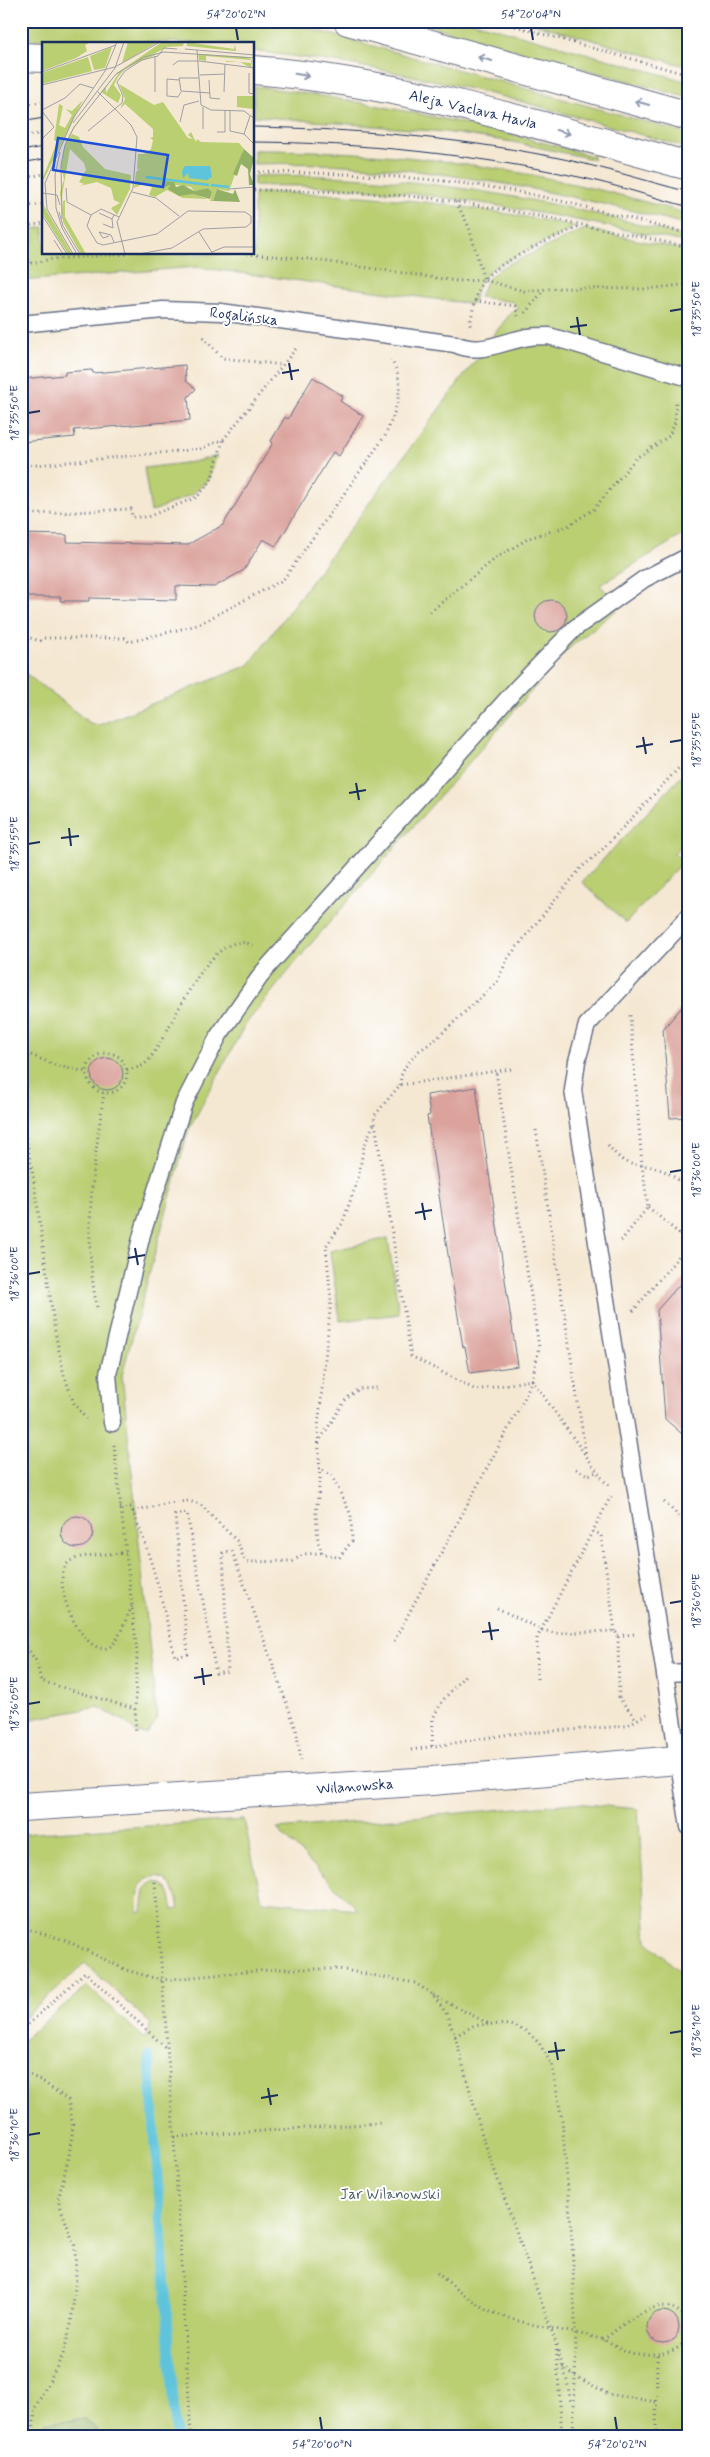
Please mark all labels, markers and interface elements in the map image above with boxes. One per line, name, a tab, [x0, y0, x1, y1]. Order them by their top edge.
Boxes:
text: 54°20'02"N	[206, 7, 266, 23]
text: 54°20'04"N	[501, 7, 561, 23]
inset map	[42, 42, 255, 255]
one-way arrow	[478, 54, 494, 64]
one-way arrow	[294, 71, 310, 81]
street label: Aleja Vaclava Havla	[407, 86, 539, 134]
one-way arrow	[634, 98, 650, 107]
one-way arrow	[555, 127, 571, 137]
text: 18°35'50"E	[689, 281, 705, 337]
street label: Rogalińska	[208, 303, 279, 332]
text: 18°35'50"E	[7, 385, 23, 441]
text: 18°35'55"E	[689, 712, 705, 768]
text: 18°35'55"E	[7, 816, 23, 872]
text: 18°36'00"E	[689, 1142, 705, 1198]
text: 18°36'00"E	[7, 1246, 23, 1302]
text: 18°36'05"E	[689, 1573, 705, 1629]
text: 18°36'05"E	[7, 1676, 23, 1732]
street label: Wilanowska	[316, 1774, 395, 1800]
text: 18°36'10"E	[689, 2004, 705, 2058]
text: 18°36'10"E	[7, 2108, 23, 2162]
park label: Jar Wilanowski	[340, 2185, 440, 2205]
text: 54°20'00"N	[292, 2437, 352, 2453]
text: 54°20'02"N	[587, 2437, 647, 2453]

